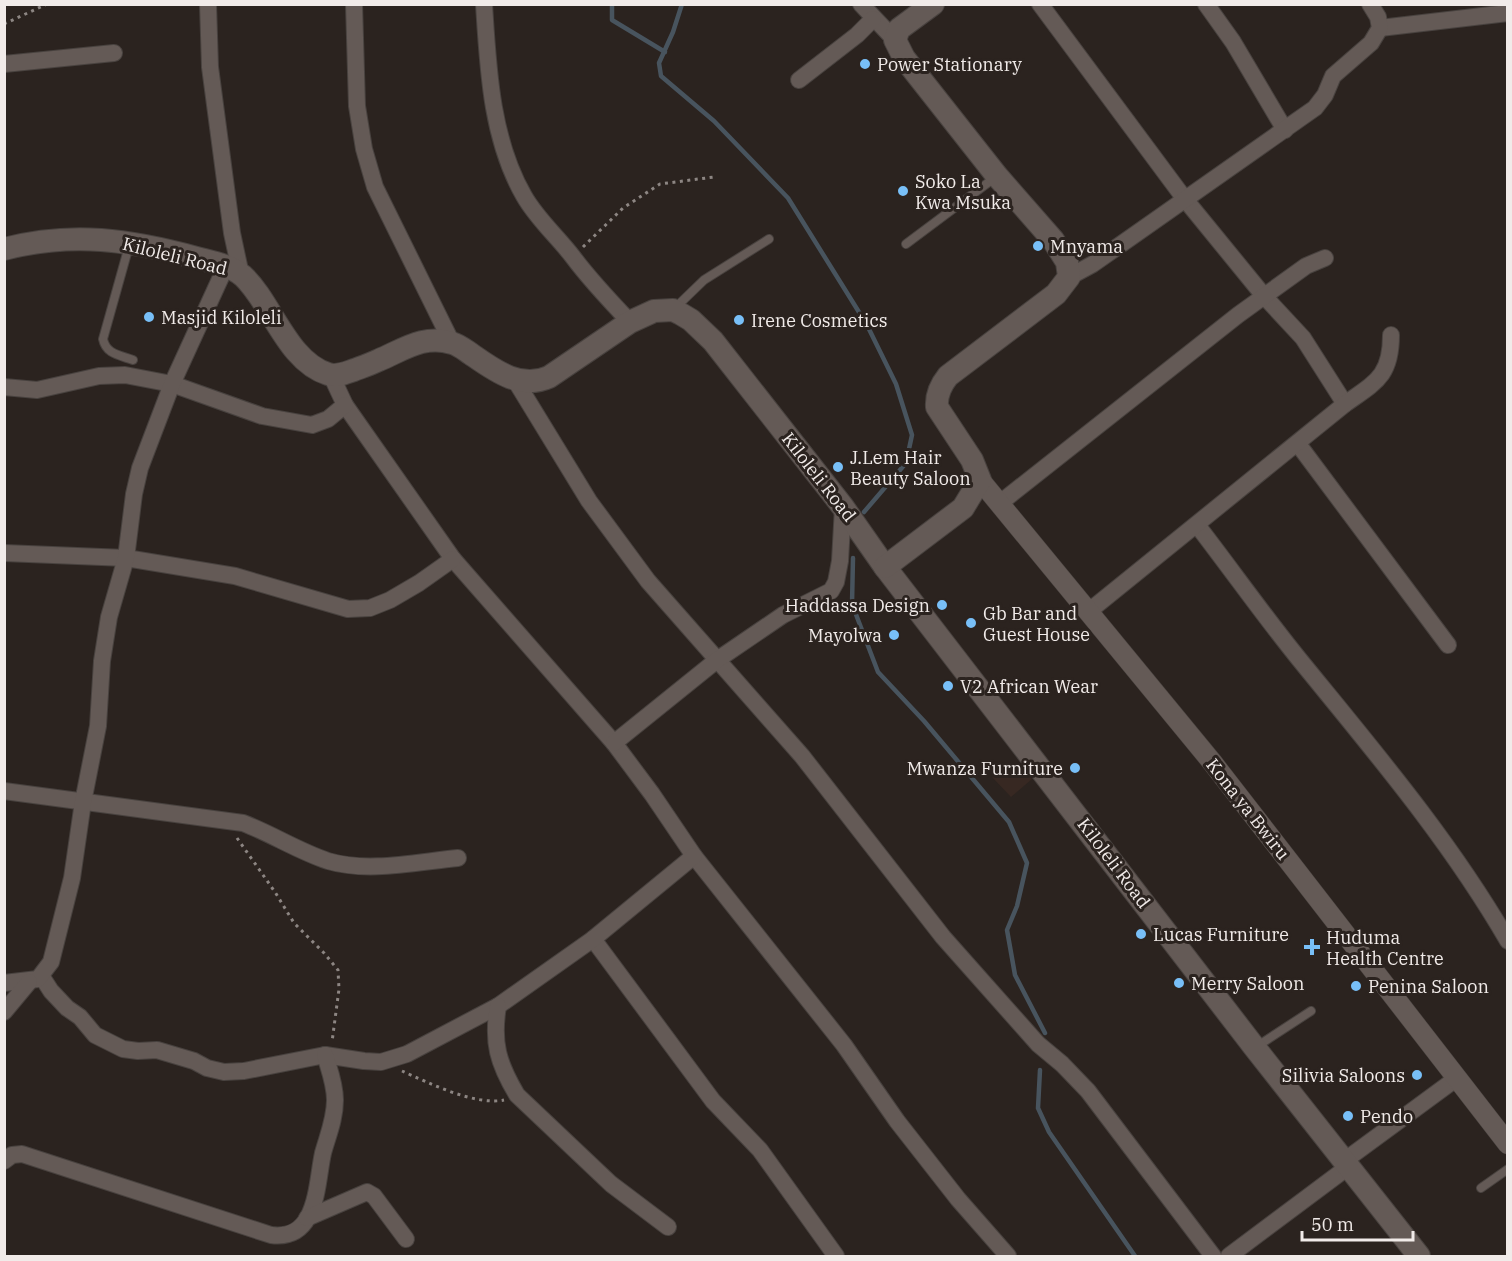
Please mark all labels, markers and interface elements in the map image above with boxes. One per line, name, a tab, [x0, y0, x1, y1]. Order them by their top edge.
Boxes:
place label: Power Stationary	[877, 53, 1022, 76]
marker: Power Stationary	[858, 57, 872, 71]
place label: Soko La Kwa Msuka	[915, 170, 1011, 214]
marker: Soko La Kwa Msuka	[896, 184, 910, 198]
street label: Kiloleli Road	[120, 232, 230, 280]
place label: Mnyama	[1050, 235, 1123, 258]
marker: Mnyama	[1031, 239, 1045, 253]
place label: Masjid Kiloleli	[161, 306, 282, 329]
place label: Irene Cosmetics	[751, 309, 888, 332]
marker: Masjid Kiloleli	[142, 310, 156, 324]
marker: Irene Cosmetics	[732, 313, 746, 327]
street label: Kiloleli Road	[777, 428, 861, 526]
place label: J.Lem Hair Beauty Saloon	[850, 446, 971, 490]
marker: J.Lem Hair Beauty Saloon	[831, 460, 845, 474]
place label: Haddassa Design	[785, 594, 930, 617]
marker: Haddassa Design	[935, 598, 949, 612]
place label: Gb Bar and Guest House	[983, 602, 1090, 646]
marker: Gb Bar and Guest House	[964, 616, 978, 630]
place label: Mayolwa	[808, 624, 882, 647]
marker: Mayolwa	[887, 628, 901, 642]
place label: V2 African Wear	[960, 675, 1098, 698]
marker: V2 African Wear	[941, 679, 955, 693]
street label: Kona ya Bwiru	[1201, 754, 1295, 864]
place label: Mwanza Furniture	[907, 757, 1063, 780]
marker: Mwanza Furniture	[1068, 761, 1082, 775]
street label: Kiloleli Road	[1073, 813, 1155, 913]
place label: Lucas Furniture	[1153, 923, 1289, 946]
place label: Huduma Health Centre	[1326, 926, 1444, 970]
marker: Lucas Furniture	[1134, 927, 1148, 941]
marker: Huduma Health Centre	[1303, 938, 1321, 956]
place label: Merry Saloon	[1191, 972, 1304, 995]
place label: Penina Saloon	[1368, 975, 1489, 998]
marker: Merry Saloon	[1172, 976, 1186, 990]
marker: Penina Saloon	[1349, 979, 1363, 993]
place label: Silivia Saloons	[1282, 1064, 1405, 1087]
marker: Silivia Saloons	[1410, 1068, 1424, 1082]
place label: Pendo	[1360, 1105, 1413, 1128]
marker: Pendo	[1341, 1109, 1355, 1123]
scale bar	[1302, 1204, 1413, 1242]
text: 50 m	[1311, 1213, 1354, 1236]

